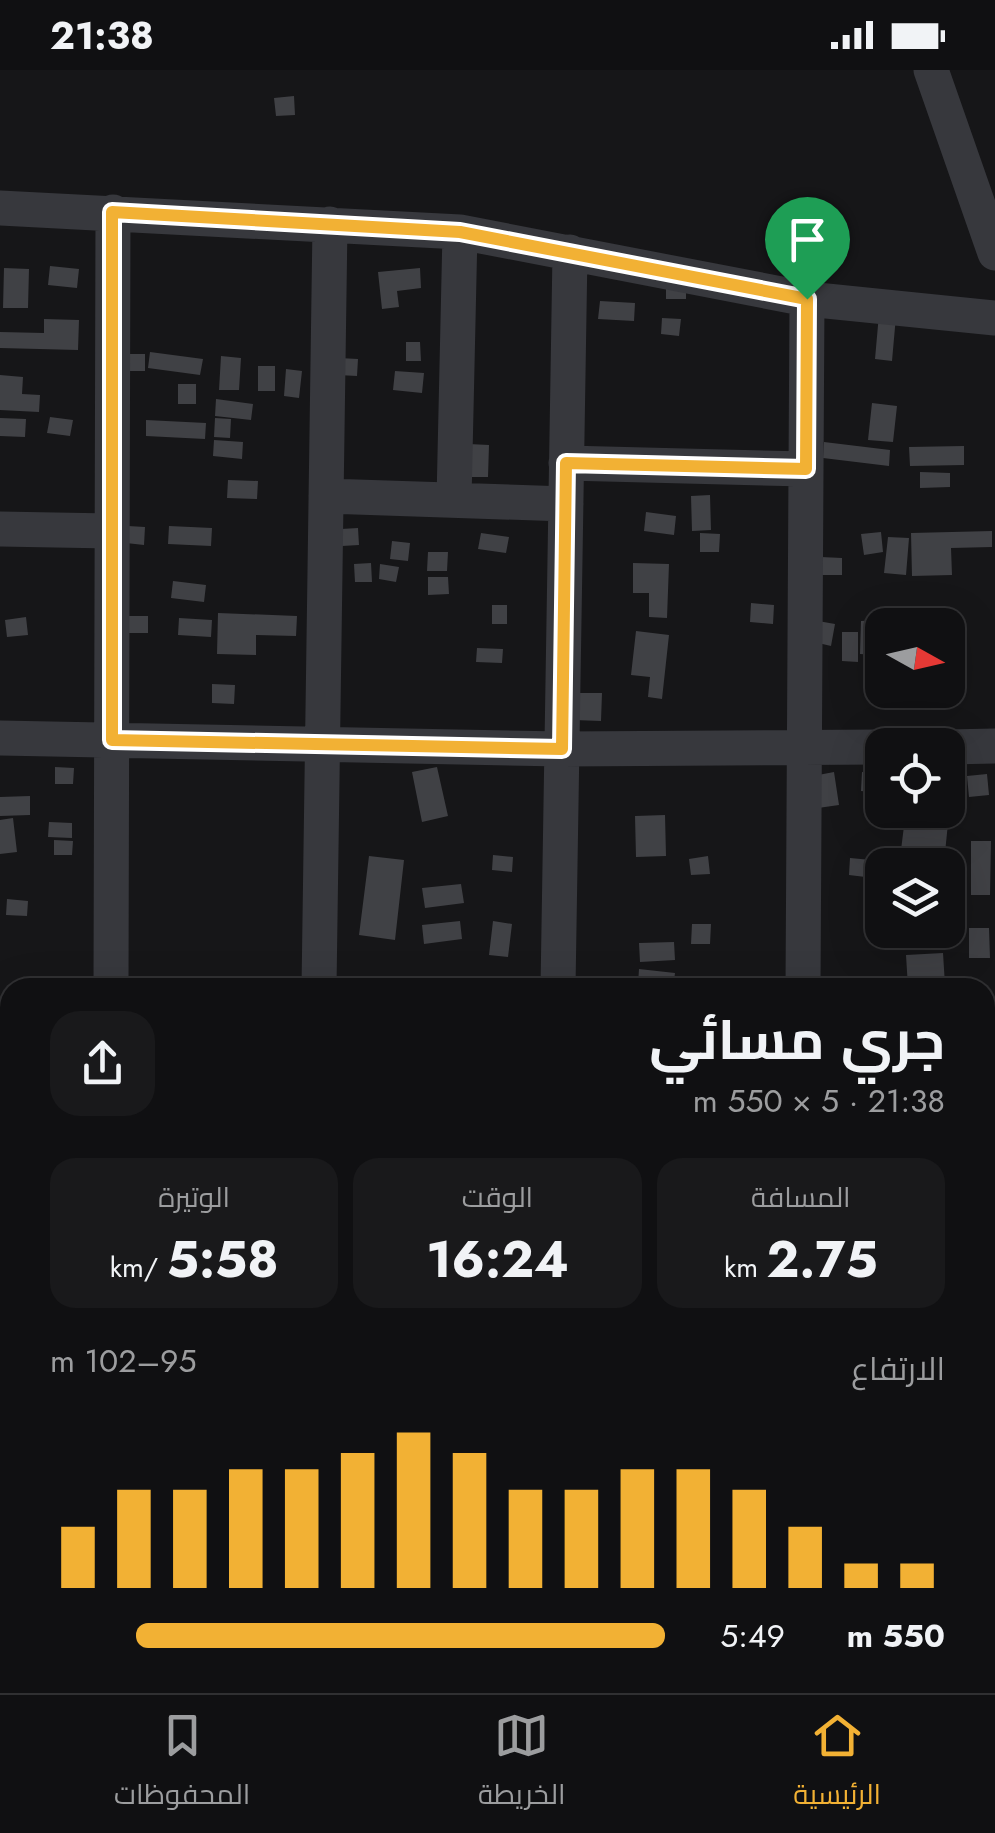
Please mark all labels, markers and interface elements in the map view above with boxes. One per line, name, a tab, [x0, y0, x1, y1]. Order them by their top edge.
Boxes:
text: 21:38	[50, 8, 154, 63]
pin	[765, 197, 850, 300]
icon: arrive	[780, 212, 835, 267]
north arrow	[865, 608, 965, 708]
map controls	[865, 608, 965, 948]
button: locate	[865, 728, 965, 828]
button: layers	[865, 848, 965, 948]
text: جري مسائي	[649, 1000, 945, 1080]
button: share	[50, 1011, 155, 1116]
text: 21:38 · 5 × 550 m	[693, 1078, 945, 1124]
text: الوتيرة	[158, 1177, 230, 1218]
text: الوقت	[462, 1177, 533, 1218]
text: المسافة	[751, 1177, 851, 1218]
text: 5:58	[167, 1223, 279, 1296]
text: 16:24	[426, 1223, 569, 1296]
text: 2.75	[766, 1223, 878, 1296]
text: /km	[110, 1247, 167, 1288]
text: km	[724, 1247, 766, 1288]
text: 95–102 m	[50, 1338, 197, 1384]
text: الارتفاع	[851, 1346, 945, 1392]
text: 5:49	[720, 1613, 785, 1659]
text: 550 m	[847, 1613, 945, 1659]
tab: المحفوظات	[114, 1708, 250, 1820]
tab: الخريطة	[478, 1708, 565, 1820]
tab: الرئيسية	[793, 1708, 881, 1820]

